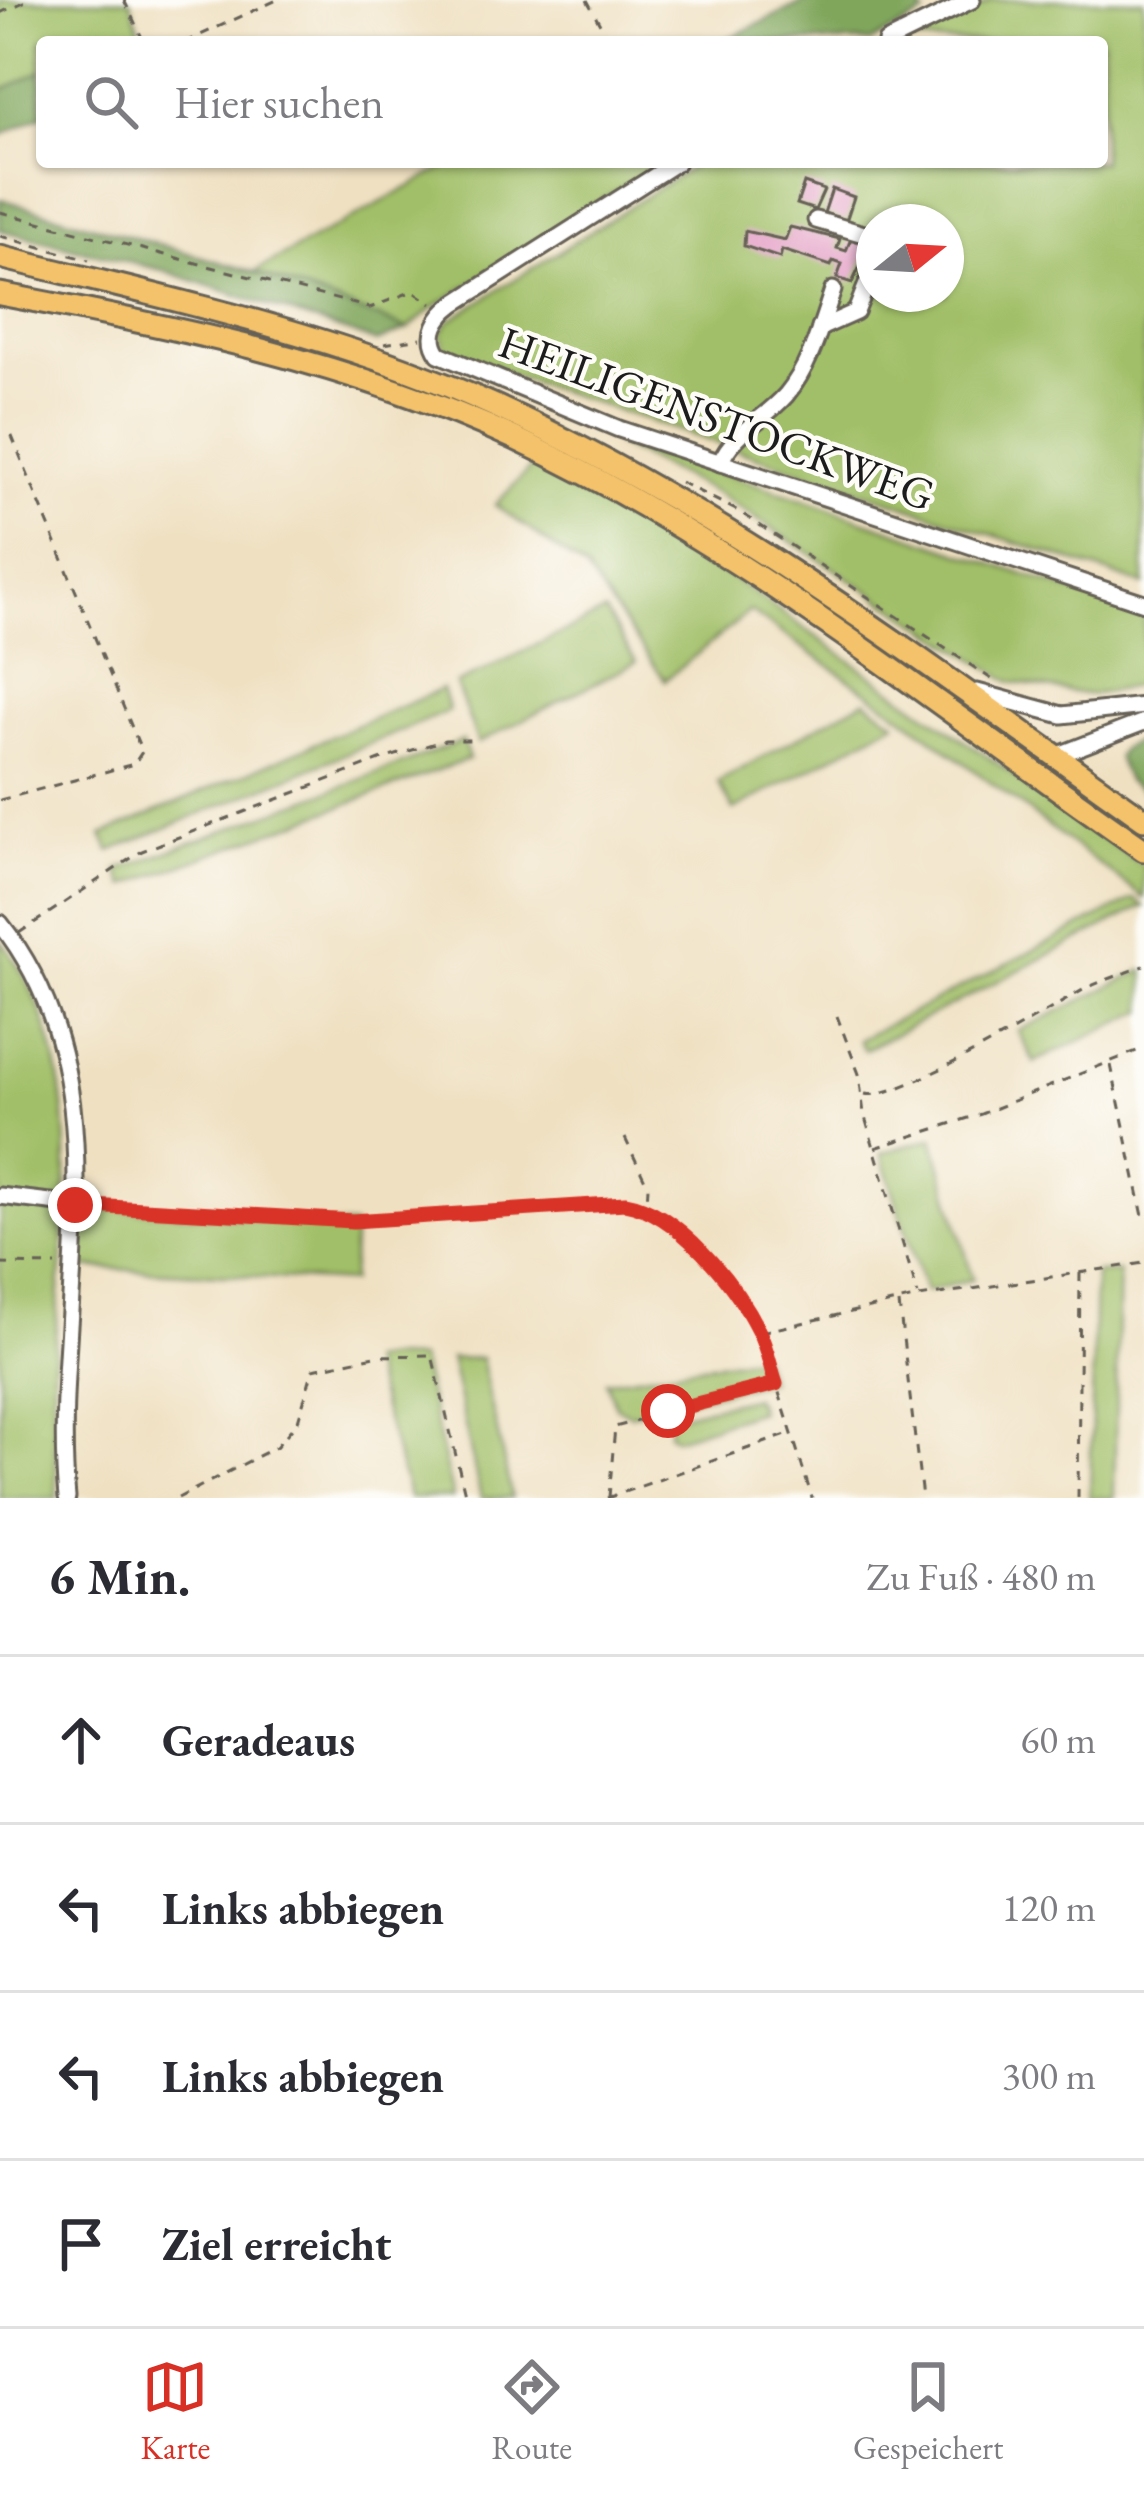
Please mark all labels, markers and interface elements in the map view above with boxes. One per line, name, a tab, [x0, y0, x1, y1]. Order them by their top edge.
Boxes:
search box	[36, 36, 1108, 168]
icon: search	[78, 69, 144, 135]
text: Hier suchen	[174, 73, 384, 131]
north arrow	[856, 204, 964, 312]
street label: HEILIGENSTOCKWEG	[491, 312, 943, 524]
route end	[48, 1178, 102, 1232]
route start	[641, 1384, 695, 1438]
text: 6 Min.	[48, 1543, 190, 1609]
text: Zu Fuß · 480 m	[866, 1551, 1096, 1602]
icon: ahead	[48, 1707, 114, 1773]
text: Geradeaus	[162, 1711, 355, 1769]
text: 60 m	[1020, 1714, 1096, 1765]
icon: left	[48, 1875, 114, 1941]
text: Links abbiegen	[162, 1879, 444, 1937]
text: 120 m	[1002, 1882, 1096, 1933]
icon: left	[48, 2043, 114, 2109]
text: Links abbiegen	[162, 2047, 444, 2105]
text: 300 m	[1002, 2050, 1096, 2101]
icon: arrive	[48, 2211, 114, 2277]
text: Ziel erreicht	[162, 2215, 391, 2273]
tab: Karte	[141, 2354, 210, 2469]
tab: Route	[492, 2354, 572, 2469]
tab: Gespeichert	[853, 2354, 1003, 2469]

